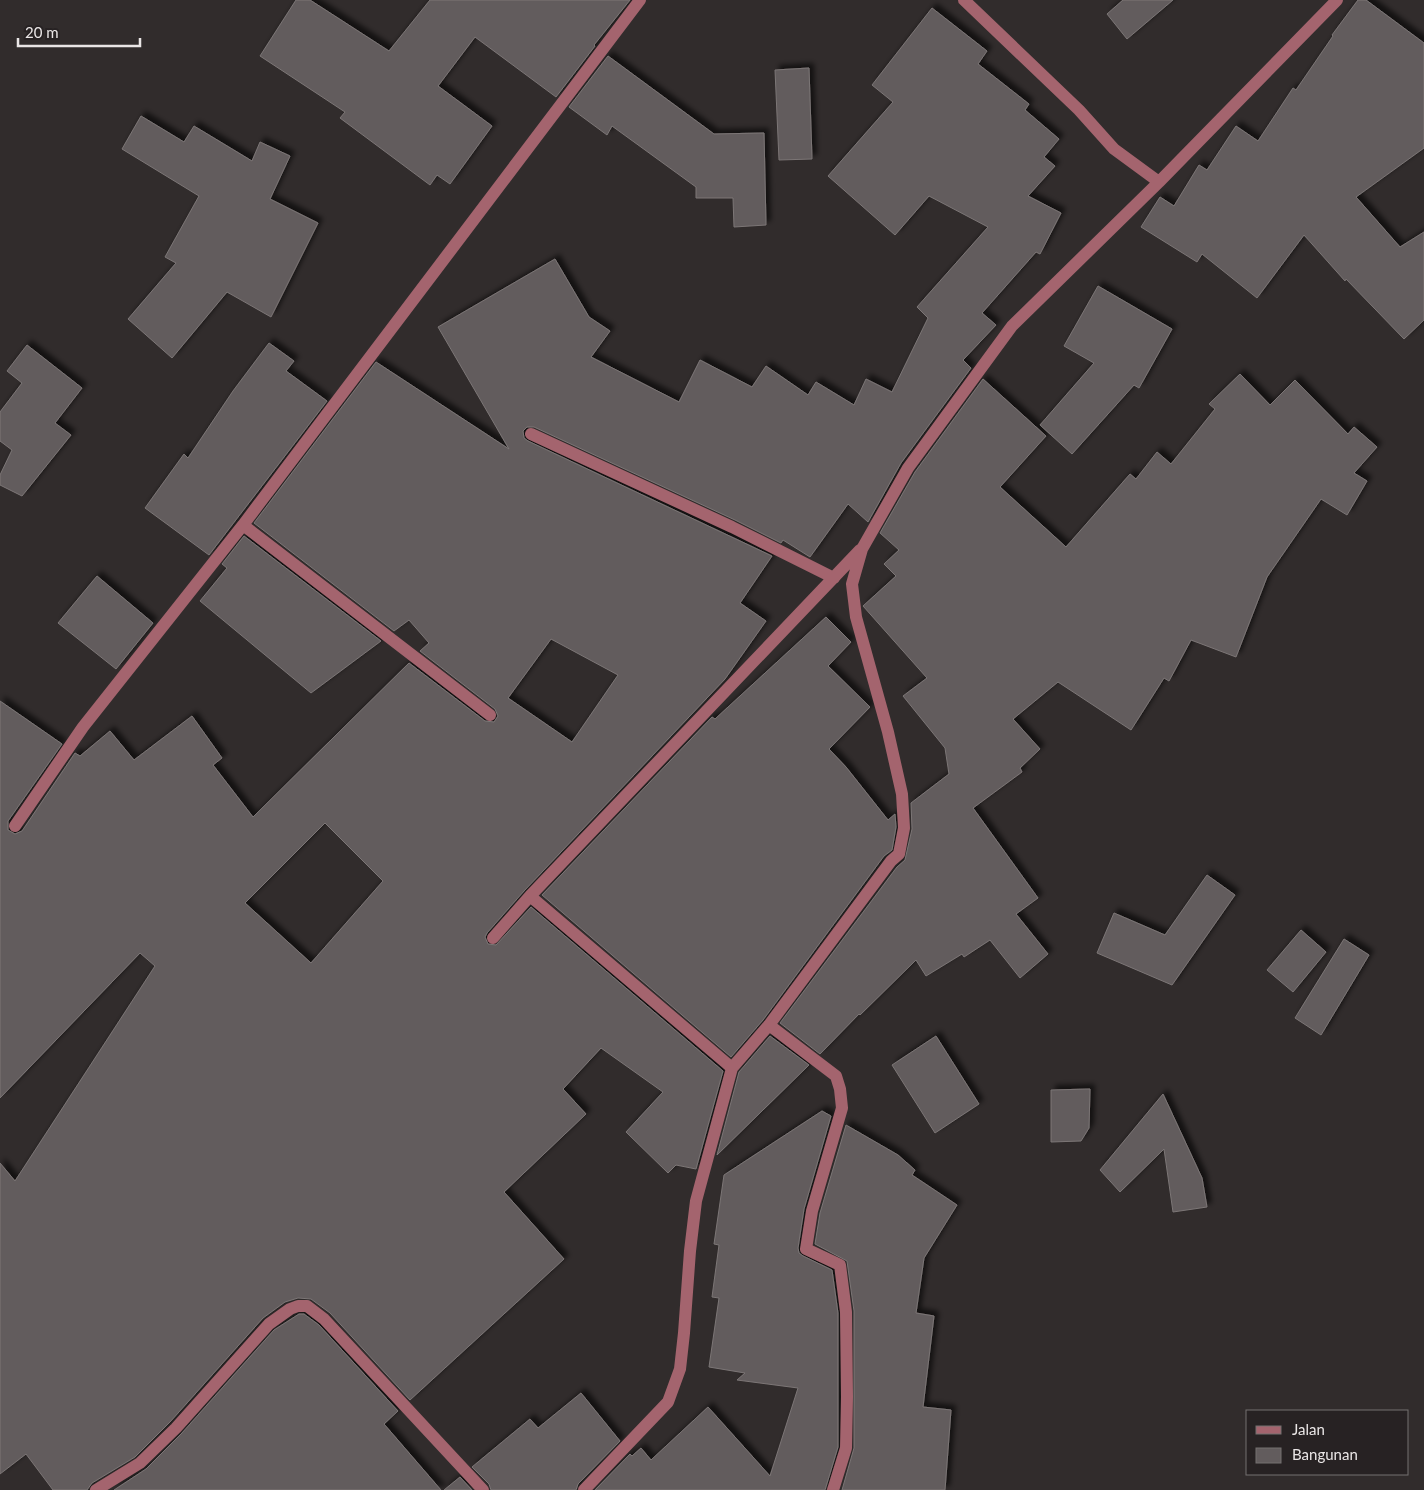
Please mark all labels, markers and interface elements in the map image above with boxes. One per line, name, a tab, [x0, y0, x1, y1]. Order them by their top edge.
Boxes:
scale bar	[18, 15, 140, 47]
text: 20 m	[25, 23, 59, 41]
legend	[1246, 1410, 1409, 1475]
text: Jalan	[1292, 1420, 1325, 1438]
text: Bangunan	[1292, 1445, 1358, 1463]

